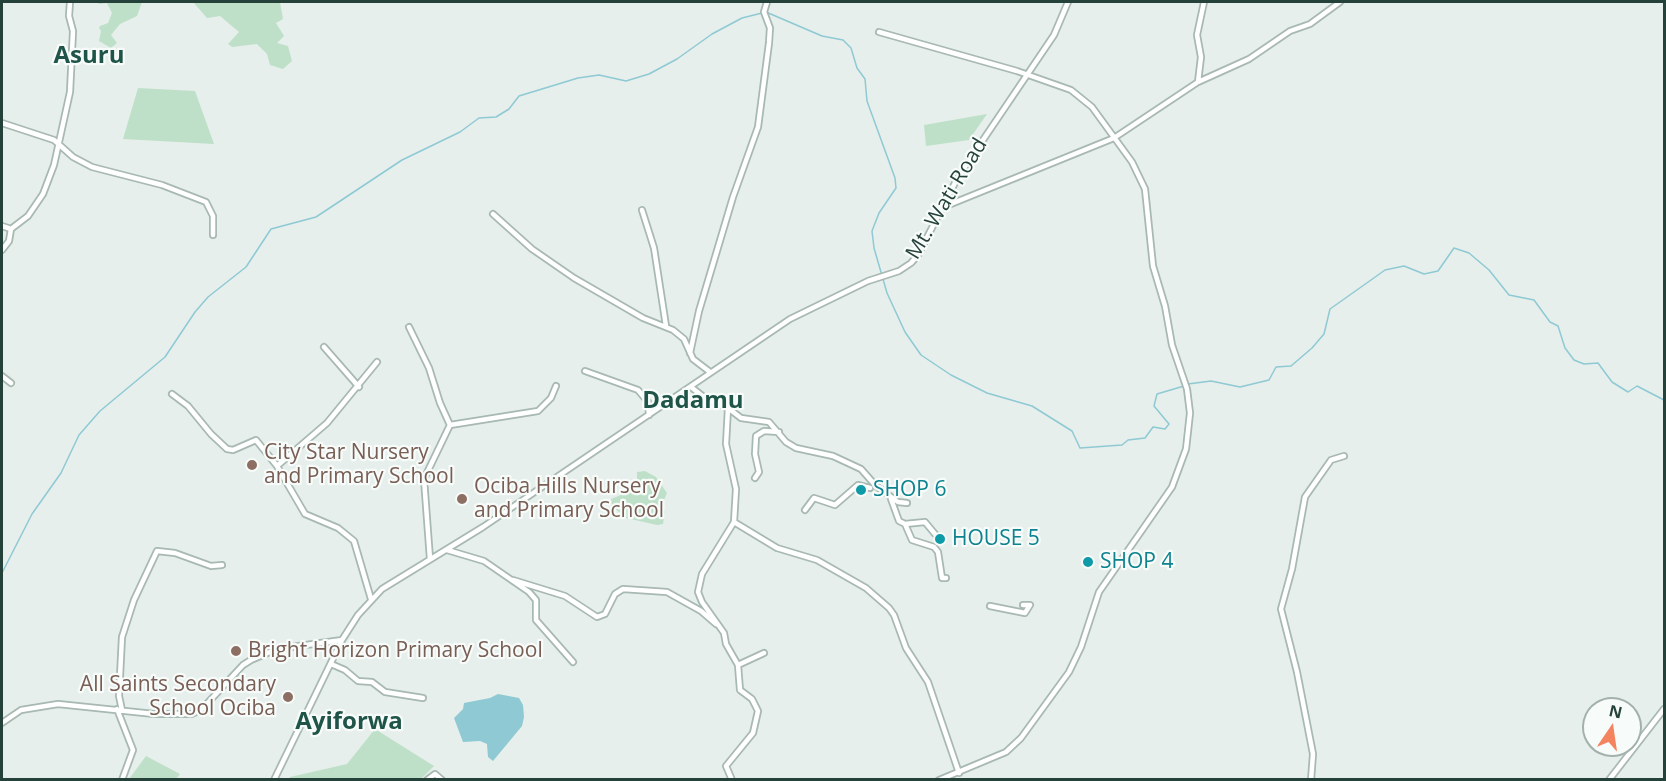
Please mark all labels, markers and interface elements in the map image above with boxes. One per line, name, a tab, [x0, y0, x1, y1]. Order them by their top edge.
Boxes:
district label: Asuru	[54, 42, 124, 70]
street label: Mt. Wati Road	[901, 134, 993, 264]
district label: Dadamu	[642, 387, 744, 415]
place label: City Star Nursery and Primary School	[264, 440, 454, 490]
marker: City Star Nursery and Primary School	[245, 458, 259, 472]
place label: Ociba Hills Nursery and Primary School	[474, 474, 664, 524]
place label: SHOP 6	[873, 477, 946, 503]
marker: SHOP 6	[854, 483, 868, 497]
marker: Ociba Hills Nursery and Primary School	[455, 492, 469, 506]
place label: HOUSE 5	[952, 526, 1040, 552]
marker: HOUSE 5	[933, 532, 947, 546]
place label: SHOP 4	[1100, 549, 1173, 575]
marker: SHOP 4	[1081, 555, 1095, 569]
place label: Bright Horizon Primary School	[248, 638, 543, 664]
marker: Bright Horizon Primary School	[229, 644, 243, 658]
place label: All Saints Secondary School Ociba	[80, 672, 276, 722]
marker: All Saints Secondary School Ociba	[281, 690, 295, 704]
north arrow	[1582, 697, 1642, 757]
text: N	[1607, 699, 1624, 724]
district label: Ayiforwa	[295, 708, 403, 736]

